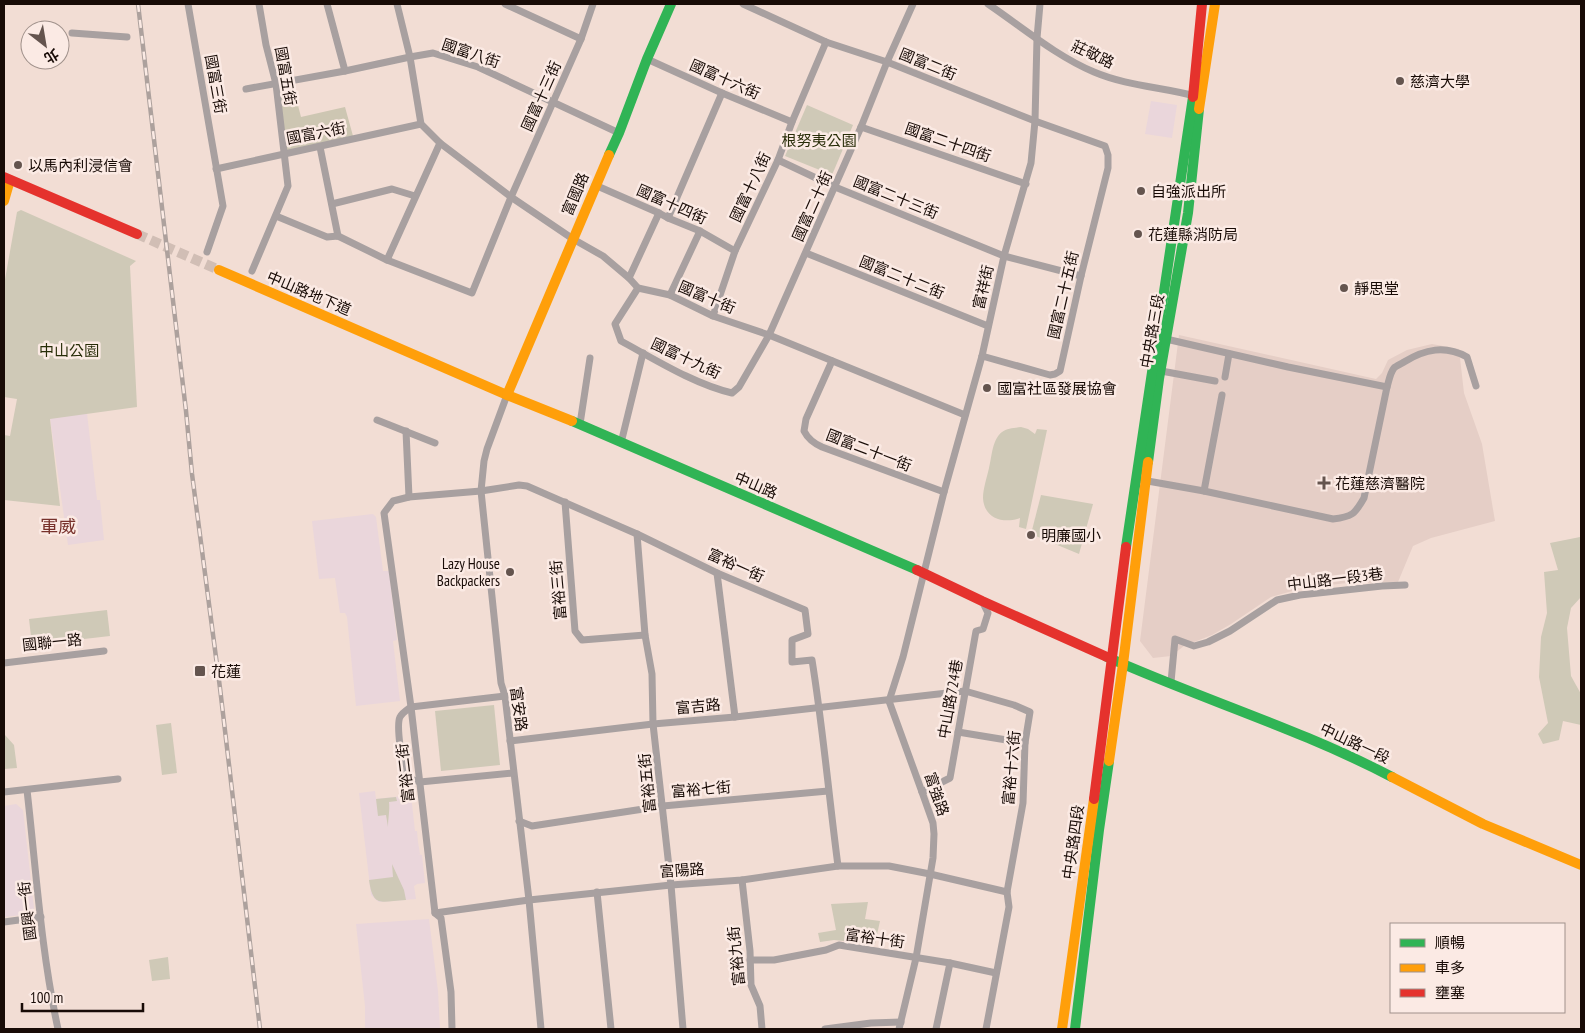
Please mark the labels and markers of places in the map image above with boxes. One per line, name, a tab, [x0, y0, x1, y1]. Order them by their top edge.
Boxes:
place label: 慈濟大學	[1410, 72, 1470, 91]
marker: 慈濟大學	[1394, 75, 1406, 87]
place label: 以馬內利浸信會	[28, 156, 133, 175]
marker: 以馬內利浸信會	[12, 159, 24, 171]
place label: 自強派出所	[1151, 182, 1226, 201]
marker: 自強派出所	[1135, 185, 1147, 197]
place label: 花蓮縣消防局	[1148, 225, 1238, 244]
marker: 花蓮縣消防局	[1132, 228, 1144, 240]
place label: 靜思堂	[1354, 279, 1399, 298]
marker: 靜思堂	[1338, 282, 1350, 294]
place label: 國富社區發展協會	[997, 379, 1117, 398]
marker: 國富社區發展協會	[981, 382, 993, 394]
place label: 花蓮慈濟醫院	[1335, 474, 1425, 493]
marker: 花蓮慈濟醫院	[1317, 476, 1331, 490]
place label: 明廉國小	[1041, 526, 1101, 545]
marker: 明廉國小	[1025, 529, 1037, 541]
place label: Lazy House Backpackers	[437, 554, 500, 590]
marker: Lazy House Backpackers	[504, 566, 516, 578]
place label: 花蓮	[211, 662, 241, 681]
marker: 花蓮	[193, 664, 207, 678]

